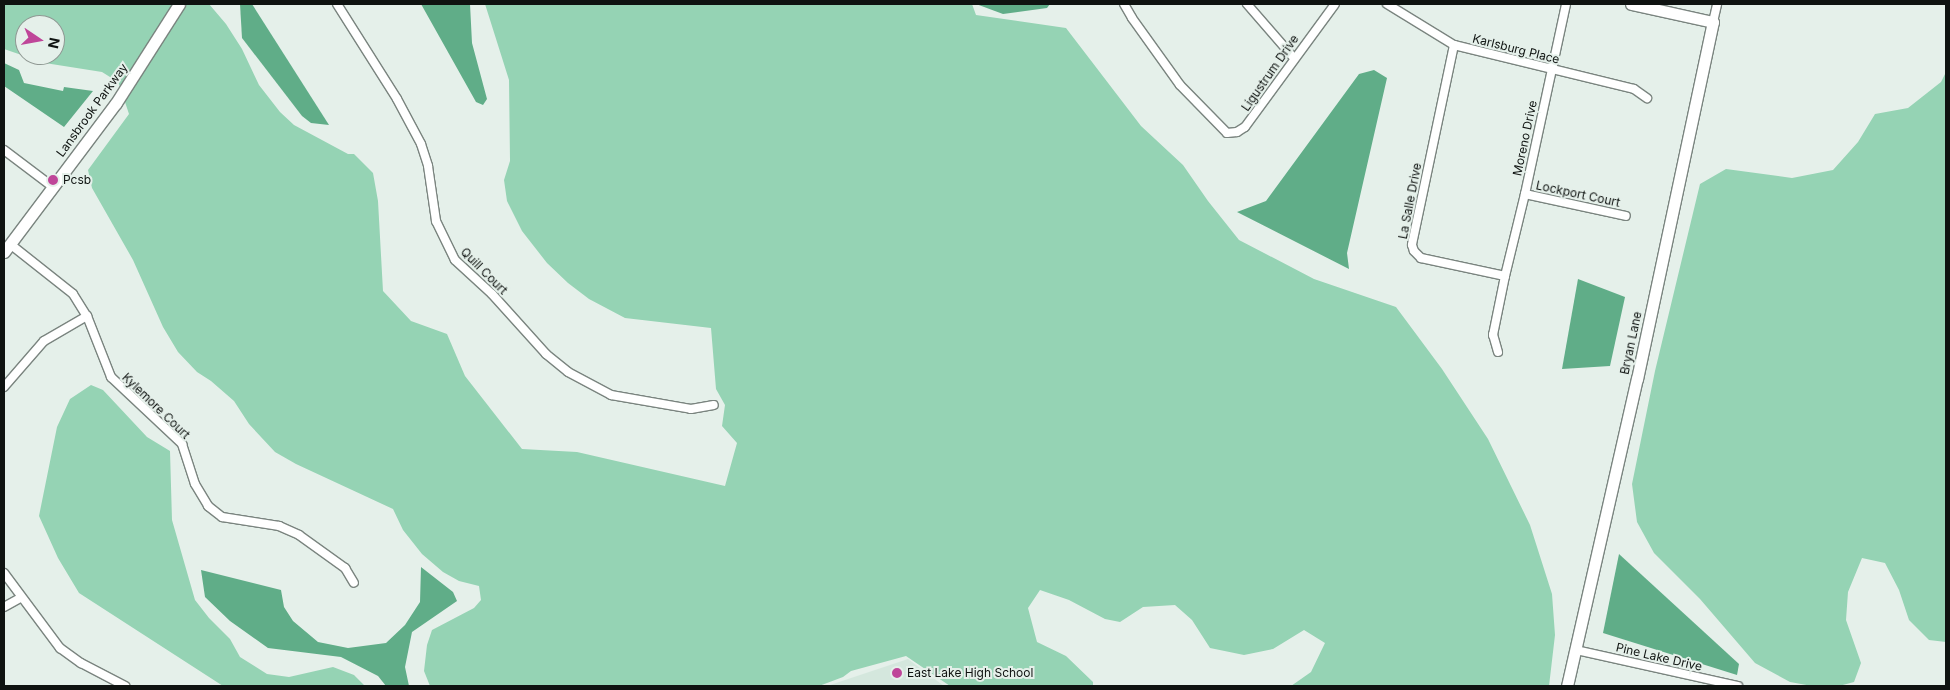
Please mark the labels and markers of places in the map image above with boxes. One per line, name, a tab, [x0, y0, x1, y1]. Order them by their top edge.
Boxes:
place label: Pcsb	[63, 173, 91, 187]
marker: Pcsb	[47, 174, 59, 186]
place label: East Lake High School	[907, 666, 1033, 680]
marker: East Lake High School	[891, 667, 903, 679]

